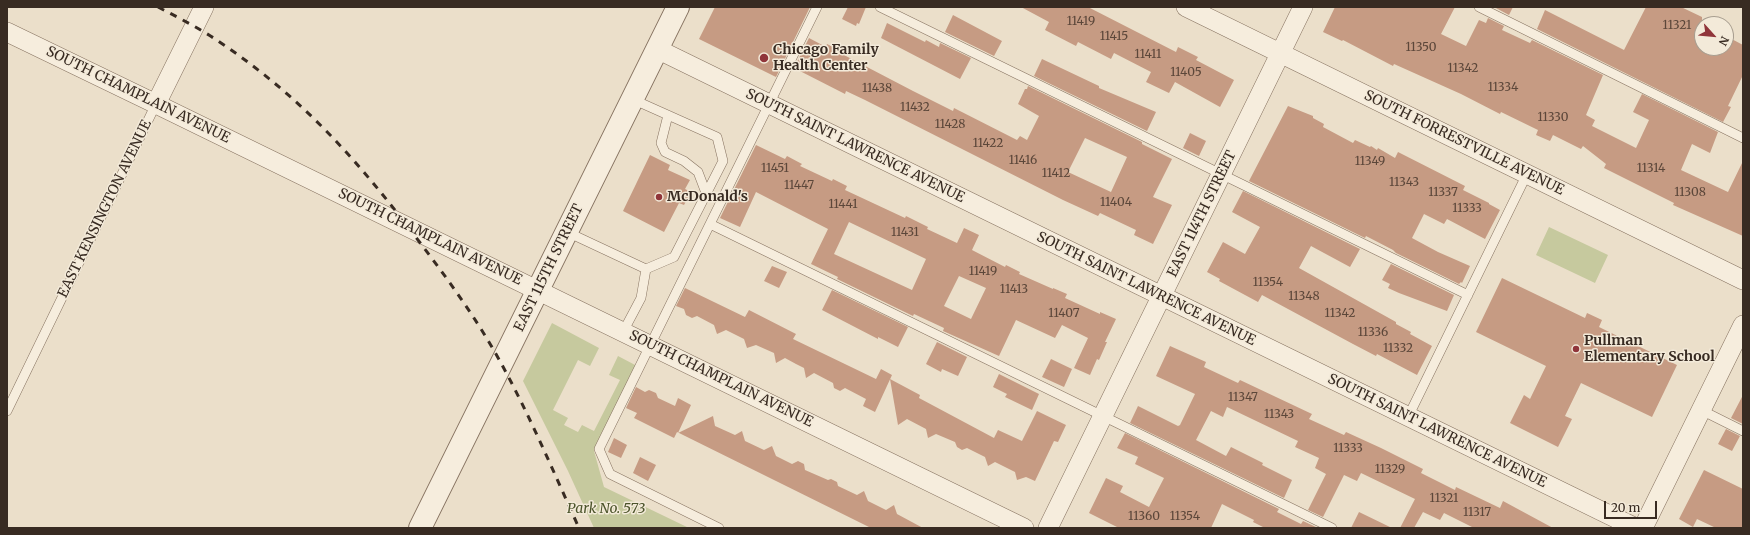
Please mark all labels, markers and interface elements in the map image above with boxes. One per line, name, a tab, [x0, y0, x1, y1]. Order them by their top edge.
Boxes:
house number: 11419	[1067, 15, 1095, 29]
north arrow	[1694, 16, 1734, 56]
house number: 11321	[1663, 19, 1691, 33]
house number: 11415	[1100, 30, 1128, 44]
text: N	[1716, 34, 1732, 48]
house number: 11350	[1406, 41, 1436, 55]
place label: Chicago Family Health Center	[773, 42, 879, 74]
street label: SOUTH CHAMPLAIN AVENUE	[43, 43, 233, 147]
house number: 11411	[1135, 48, 1161, 62]
marker: Chicago Family Health Center	[758, 52, 770, 64]
house number: 11342	[1448, 62, 1478, 76]
house number: 11405	[1170, 66, 1202, 80]
house number: 11334	[1488, 81, 1518, 95]
house number: 11438	[862, 82, 892, 96]
street label: SOUTH SAINT LAWRENCE AVENUE	[743, 86, 967, 206]
street label: SOUTH FORRESTVILLE AVENUE	[1361, 87, 1567, 199]
house number: 11432	[900, 101, 930, 115]
house number: 11330	[1538, 111, 1568, 125]
street label: EAST KENSINGTON AVENUE	[55, 117, 155, 301]
house number: 11428	[935, 118, 965, 132]
house number: 11422	[973, 137, 1003, 151]
street label: EAST 114TH STREET	[1164, 148, 1240, 280]
house number: 11416	[1009, 154, 1037, 168]
house number: 11349	[1355, 155, 1385, 169]
house number: 11451	[761, 162, 789, 176]
house number: 11314	[1637, 162, 1665, 176]
house number: 11412	[1042, 167, 1070, 181]
house number: 11343	[1389, 176, 1419, 190]
house number: 11447	[784, 179, 814, 193]
street label: SOUTH CHAMPLAIN AVENUE	[335, 185, 525, 289]
house number: 11337	[1428, 186, 1458, 200]
house number: 11308	[1674, 186, 1706, 200]
place label: McDonald's	[667, 189, 748, 205]
marker: McDonald's	[654, 192, 664, 202]
house number: 11404	[1100, 196, 1132, 210]
house number: 11441	[828, 198, 858, 212]
street label: EAST 115TH STREET	[511, 202, 587, 334]
house number: 11333	[1452, 202, 1482, 216]
house number: 11431	[891, 226, 919, 240]
street label: SOUTH SAINT LAWRENCE AVENUE	[1034, 229, 1258, 349]
house number: 11419	[969, 265, 997, 279]
house number: 11354	[1253, 276, 1283, 290]
house number: 11413	[1000, 283, 1028, 297]
house number: 11348	[1288, 290, 1320, 304]
house number: 11407	[1048, 307, 1080, 321]
house number: 11342	[1325, 307, 1355, 321]
house number: 11336	[1358, 326, 1388, 340]
street label: SOUTH CHAMPLAIN AVENUE	[626, 327, 816, 431]
place label: Pullman Elementary School	[1584, 333, 1715, 366]
house number: 11332	[1383, 342, 1413, 356]
marker: Pullman Elementary School	[1571, 344, 1581, 354]
street label: SOUTH SAINT LAWRENCE AVENUE	[1325, 371, 1549, 491]
house number: 11347	[1228, 391, 1258, 405]
house number: 11343	[1264, 408, 1294, 422]
house number: 11333	[1333, 442, 1363, 456]
house number: 11329	[1375, 463, 1405, 477]
house number: 11321	[1430, 492, 1458, 506]
scale bar	[1606, 493, 1659, 519]
text: 20 m	[1611, 500, 1640, 515]
park label: Park No. 573	[567, 501, 645, 517]
house number: 11317	[1463, 506, 1491, 520]
house number: 11360	[1128, 510, 1160, 524]
house number: 11354	[1170, 510, 1200, 524]

